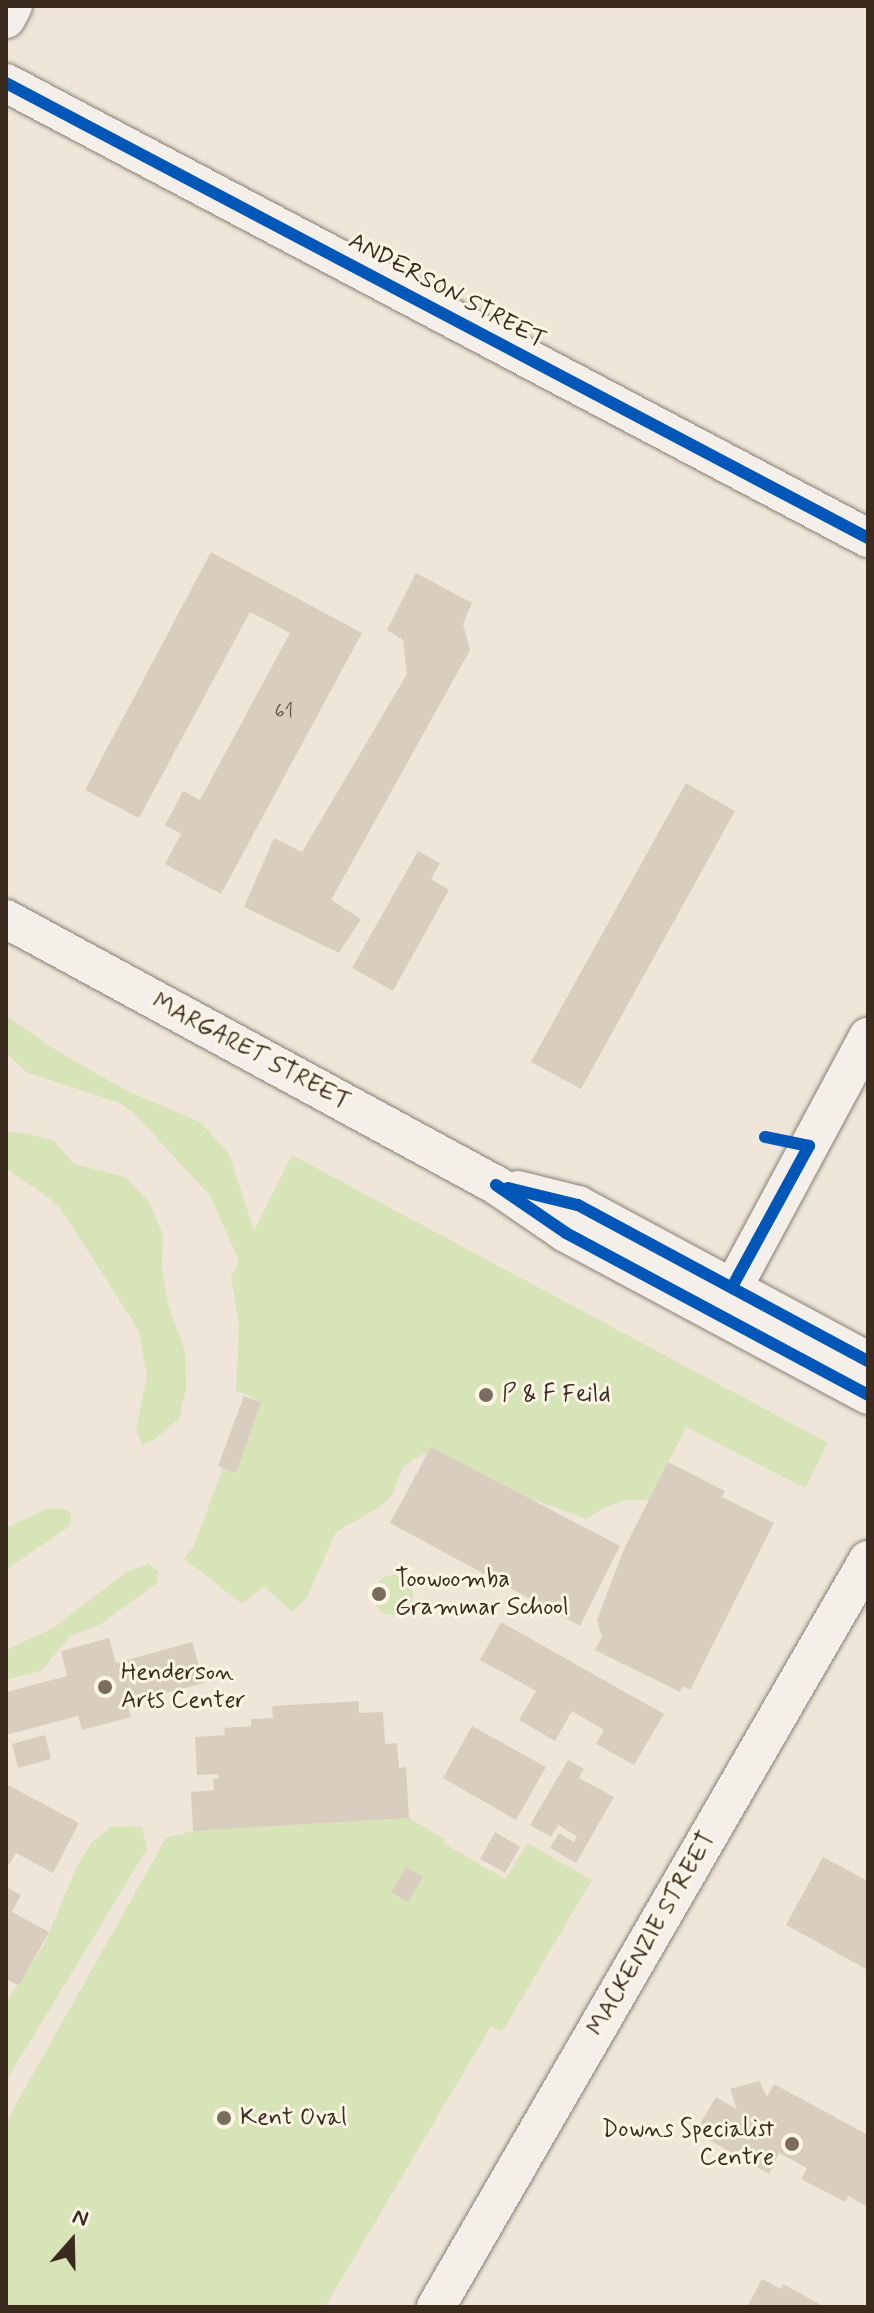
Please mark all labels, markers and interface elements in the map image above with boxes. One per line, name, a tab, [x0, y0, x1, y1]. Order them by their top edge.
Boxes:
street label: ANDERSON STREET	[342, 226, 552, 356]
house number: 61	[275, 699, 293, 723]
street label: MARGARET STREET	[146, 987, 356, 1117]
place label: P & F Feild	[502, 1381, 610, 1409]
marker: P & F Feild	[477, 1386, 495, 1404]
place label: Toowoomba Grammar School	[395, 1566, 569, 1622]
marker: Toowoomba Grammar School	[370, 1585, 388, 1603]
place label: Henderson Arts Center	[121, 1659, 246, 1715]
marker: Henderson Arts Center	[96, 1678, 114, 1696]
street label: MACKENZIE STREET	[582, 1827, 722, 2041]
place label: Kent Oval	[240, 2104, 344, 2132]
marker: Kent Oval	[215, 2109, 233, 2127]
place label: Downs Specialist Centre	[600, 2116, 774, 2172]
marker: Downs Specialist Centre	[781, 2133, 803, 2155]
north arrow	[32, 2201, 112, 2281]
text: N	[69, 2203, 92, 2234]

